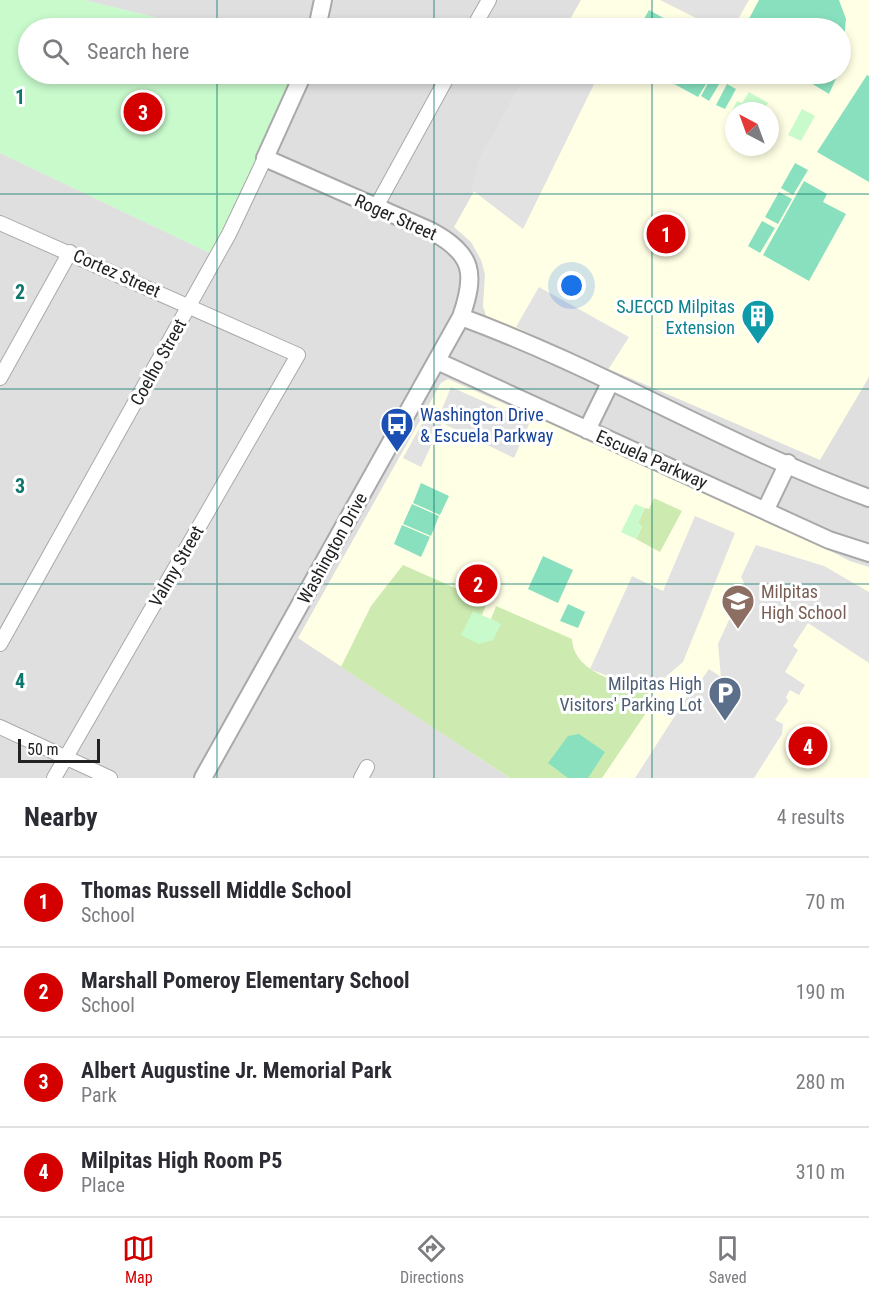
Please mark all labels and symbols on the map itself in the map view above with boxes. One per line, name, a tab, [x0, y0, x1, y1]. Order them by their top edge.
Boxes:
text: 1	[15, 85, 25, 109]
pin: 3	[124, 90, 162, 134]
north arrow	[725, 102, 779, 156]
street label: Roger Street	[352, 190, 440, 244]
pin: 1	[646, 212, 686, 256]
street label: Cortez Street	[70, 244, 164, 302]
your location	[557, 271, 586, 300]
text: 2	[15, 280, 25, 304]
place label: SJECCD Milpitas Extension	[616, 296, 735, 338]
building icon: SJECCD Milpitas Extension	[740, 298, 776, 345]
street label: Coelho Street	[126, 315, 190, 409]
place label: Washington Drive & Escuela Parkway	[420, 404, 554, 446]
bus stop icon: Washington Drive & Escuela Parkway	[379, 406, 415, 453]
street label: Escuela Parkway	[593, 425, 711, 493]
text: 3	[15, 474, 25, 498]
street label: Washington Drive	[293, 489, 371, 607]
street label: Valmy Street	[144, 522, 208, 610]
pin: 2	[458, 562, 498, 606]
place label: Milpitas High School	[761, 581, 847, 623]
school or university icon: Milpitas High School	[720, 583, 756, 630]
text: 4	[15, 669, 25, 693]
place label: Milpitas High Visitors' Parking Lot	[559, 673, 702, 715]
parking icon: Milpitas High Visitors' Parking Lot	[707, 675, 743, 722]
pin: 4	[788, 724, 828, 768]
scale bar	[18, 736, 100, 764]

